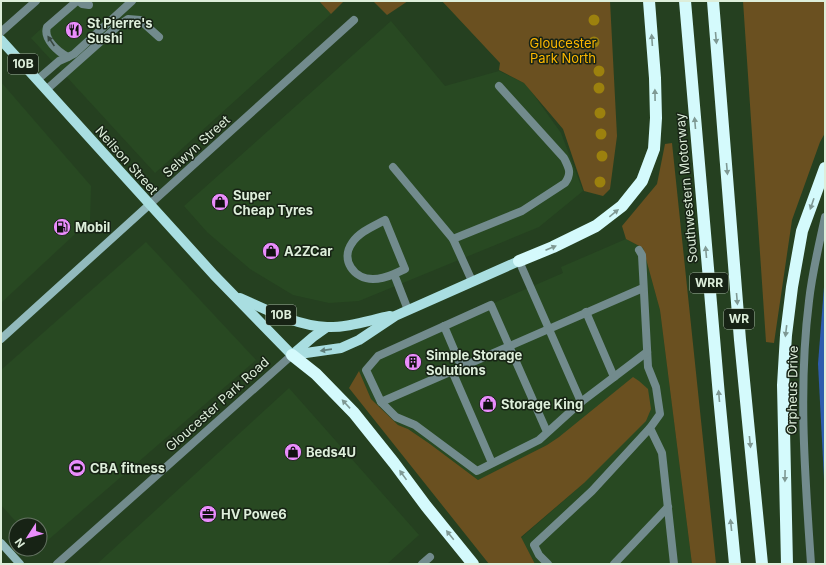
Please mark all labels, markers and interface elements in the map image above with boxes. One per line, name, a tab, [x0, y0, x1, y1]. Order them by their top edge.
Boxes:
place label: St Pierre's Sushi	[87, 15, 152, 46]
restaurant icon: St Pierre's Sushi	[64, 20, 84, 40]
one-way arrow	[712, 32, 719, 44]
one-way arrow	[648, 34, 655, 46]
one-way arrow	[47, 35, 55, 46]
park label: Gloucester Park North	[530, 35, 597, 66]
road number: 10B	[8, 54, 38, 74]
one-way arrow	[652, 88, 658, 101]
street label: Selwyn Street	[159, 112, 233, 180]
street label: Southwestern Motorway	[671, 112, 701, 264]
one-way arrow	[691, 117, 698, 129]
street label: Neilson Street	[92, 123, 162, 197]
one-way arrow	[723, 163, 730, 175]
place label: Super Cheap Tyres	[233, 187, 313, 218]
shop icon: Super Cheap Tyres	[210, 192, 230, 212]
one-way arrow	[808, 199, 814, 211]
one-way arrow	[609, 208, 620, 217]
fuel station icon: Mobil	[52, 217, 72, 237]
place label: Mobil	[75, 219, 110, 235]
shop icon: A2ZCar	[261, 241, 281, 261]
place label: A2ZCar	[284, 243, 333, 259]
one-way arrow	[545, 245, 556, 251]
one-way arrow	[703, 246, 710, 258]
road number: WRR	[690, 273, 728, 293]
one-way arrow	[734, 293, 740, 305]
road number: 10B	[266, 305, 296, 325]
road number: WR	[724, 309, 754, 329]
one-way arrow	[783, 325, 790, 337]
street label: Orpheus Drive	[783, 345, 801, 435]
one-way arrow	[320, 347, 332, 353]
place label: Simple Storage Solutions	[426, 347, 522, 378]
building icon: Simple Storage Solutions	[403, 352, 423, 372]
street label: Gloucester Park Road	[162, 353, 272, 455]
one-way arrow	[715, 390, 722, 402]
shop icon: Storage King	[478, 394, 498, 414]
place label: Storage King	[501, 396, 583, 412]
one-way arrow	[342, 399, 351, 410]
one-way arrow	[747, 436, 754, 448]
shop icon: Beds4U	[283, 442, 303, 462]
place label: Beds4U	[306, 444, 356, 460]
sports icon: CBA fitness	[67, 458, 87, 478]
place label: CBA fitness	[90, 460, 165, 476]
one-way arrow	[399, 469, 407, 480]
one-way arrow	[782, 470, 788, 483]
office icon: HV Powe6	[198, 504, 218, 524]
place label: HV Powe6	[221, 506, 287, 522]
north arrow	[8, 517, 48, 557]
one-way arrow	[728, 519, 735, 531]
one-way arrow	[445, 530, 454, 541]
text: N	[12, 535, 28, 550]

